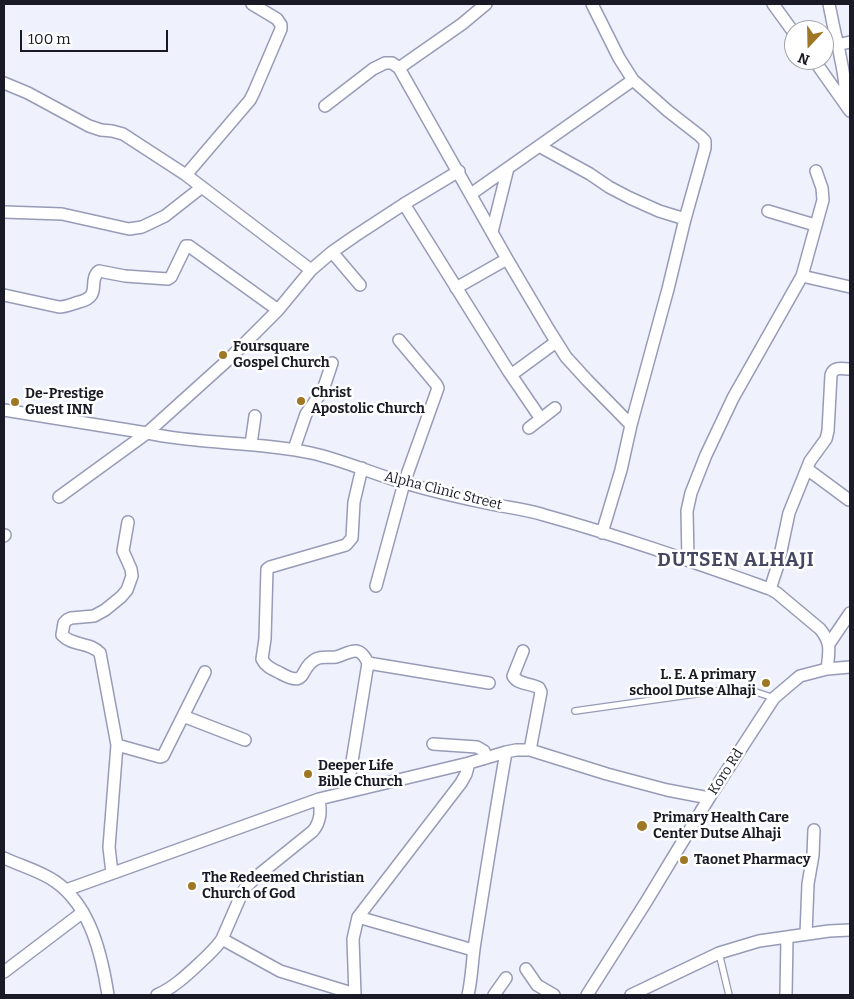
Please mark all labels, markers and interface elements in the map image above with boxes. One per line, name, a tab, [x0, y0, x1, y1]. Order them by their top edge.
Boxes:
scale bar	[22, 20, 170, 52]
north arrow	[784, 20, 834, 70]
text: 100 m	[28, 30, 71, 48]
text: N	[796, 49, 812, 68]
place label: Foursquare Gospel Church	[233, 339, 330, 372]
marker: Foursquare Gospel Church	[217, 349, 229, 361]
place label: Christ Apostolic Church	[311, 385, 425, 418]
place label: De-Prestige Guest INN	[25, 386, 104, 418]
marker: Christ Apostolic Church	[295, 395, 307, 407]
marker: De-Prestige Guest INN	[9, 396, 21, 408]
street label: Alpha Clinic Street	[382, 468, 504, 514]
district label: DUTSEN ALHAJI	[656, 550, 816, 572]
place label: L. E. A primary school Dutse Alhaji	[629, 667, 756, 700]
marker: L. E. A primary school Dutse Alhaji	[760, 677, 772, 689]
street label: Koro Rd	[705, 746, 747, 798]
place label: Deeper Life Bible Church	[318, 758, 403, 790]
marker: Deeper Life Bible Church	[302, 768, 314, 780]
place label: Primary Health Care Center Dutse Alhaji	[653, 810, 789, 842]
marker: Primary Health Care Center Dutse Alhaji	[635, 819, 649, 833]
place label: Taonet Pharmacy	[694, 852, 810, 868]
marker: Taonet Pharmacy	[678, 854, 690, 866]
place label: The Redeemed Christian Church of God	[202, 870, 364, 902]
marker: The Redeemed Christian Church of God	[186, 880, 198, 892]

